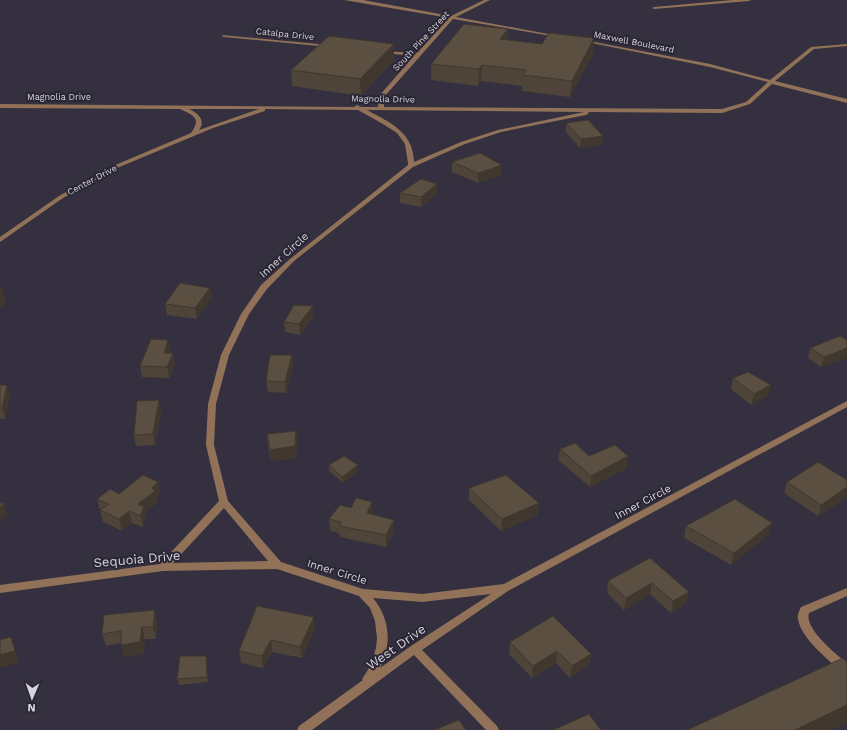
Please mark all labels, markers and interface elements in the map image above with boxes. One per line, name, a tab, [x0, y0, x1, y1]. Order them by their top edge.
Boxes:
street label: South Pine Street	[391, 9, 451, 73]
street label: Catalpa Drive	[255, 26, 315, 42]
street label: Maxwell Boulevard	[593, 29, 675, 55]
street label: Magnolia Drive	[27, 92, 91, 102]
street label: Magnolia Drive	[351, 93, 415, 105]
street label: Center Drive	[65, 163, 119, 197]
street label: Inner Circle	[257, 229, 311, 281]
street label: Inner Circle	[613, 482, 673, 522]
street label: Sequoia Drive	[93, 548, 181, 570]
street label: Inner Circle	[306, 557, 368, 587]
street label: West Drive	[364, 621, 428, 673]
north arrow	[12, 678, 52, 718]
text: N	[27, 701, 36, 714]

